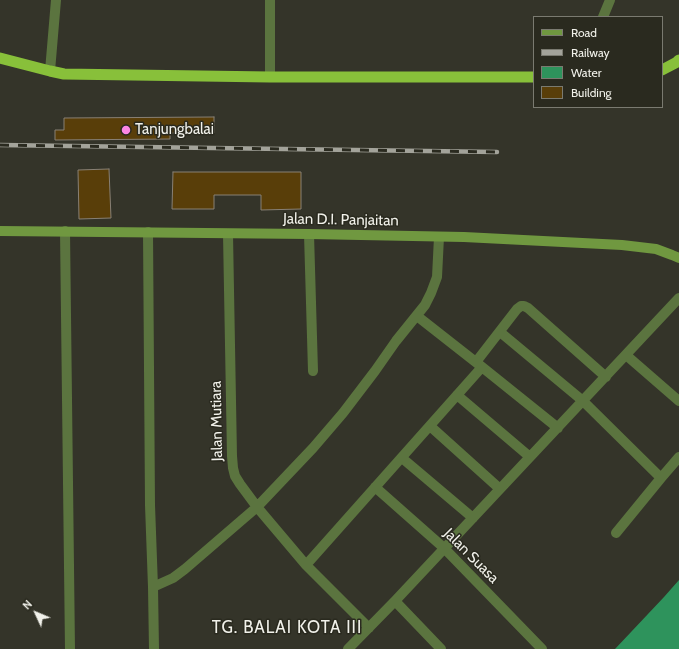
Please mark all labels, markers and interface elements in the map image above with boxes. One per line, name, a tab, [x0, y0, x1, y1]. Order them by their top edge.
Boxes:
legend	[533, 16, 663, 108]
text: Road	[571, 25, 597, 40]
text: Railway	[571, 45, 609, 60]
text: Water	[571, 65, 601, 80]
text: Building	[571, 85, 612, 100]
place label: Tanjungbalai	[135, 121, 214, 139]
marker: Tanjungbalai	[120, 124, 132, 136]
street label: Jalan D.I. Panjaitan	[283, 210, 399, 230]
street label: Jalan Mutiara	[207, 381, 227, 461]
street label: Jalan Suasa	[440, 525, 502, 587]
north arrow	[16, 593, 56, 633]
text: N	[20, 597, 35, 612]
district label: TG. BALAI KOTA III	[212, 618, 362, 638]

